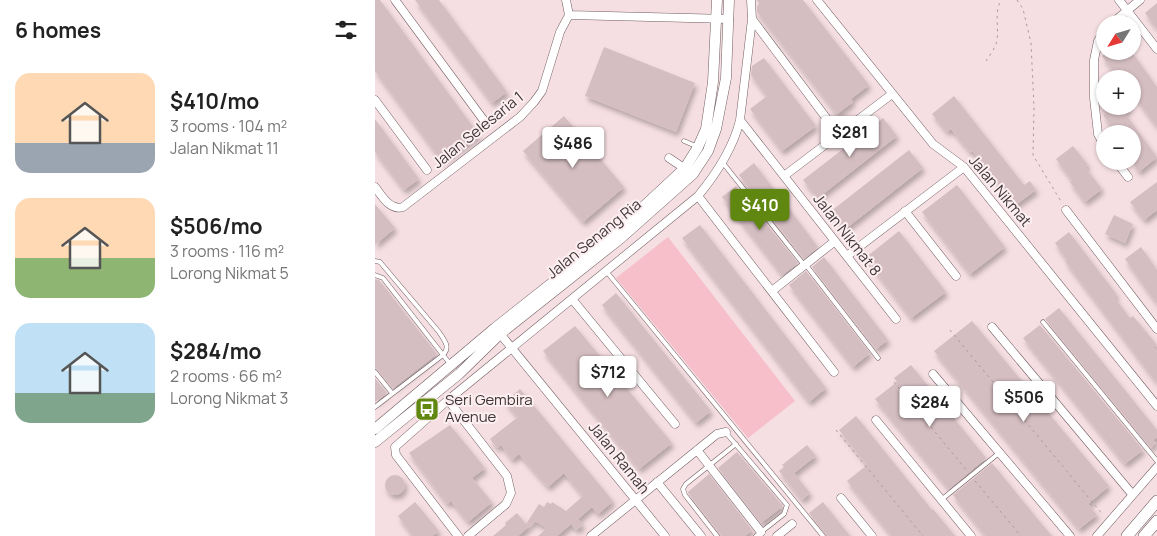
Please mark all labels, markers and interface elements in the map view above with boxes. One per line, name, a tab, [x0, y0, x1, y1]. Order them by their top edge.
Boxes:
north arrow	[1096, 15, 1141, 60]
map controls	[1096, 15, 1141, 170]
text: 6 homes	[15, 16, 101, 44]
icon: filters	[332, 16, 360, 44]
button: +	[1096, 70, 1141, 115]
street label: Jalan Selesaria 1	[428, 86, 528, 173]
text: $410/mo	[170, 87, 259, 115]
icon: home	[55, 93, 115, 153]
text: 3 rooms · 104 m²	[170, 115, 287, 137]
pin: $281	[820, 116, 880, 158]
text: $281	[832, 121, 868, 143]
button: −	[1096, 125, 1141, 170]
pin: $486	[543, 126, 603, 169]
text: $486	[553, 132, 593, 154]
text: Jalan Nikmat 11	[170, 137, 279, 159]
street label: Jalan Nikmat	[964, 150, 1036, 231]
pin: $410	[730, 188, 790, 231]
street label: Jalan Nikmat 8	[809, 189, 886, 280]
street label: Jalan Senang Ria	[542, 194, 645, 283]
text: $410	[741, 194, 779, 216]
text: $506/mo	[170, 212, 263, 240]
icon: home	[55, 218, 115, 278]
text: 3 rooms · 116 m²	[170, 240, 284, 262]
text: Lorong Nikmat 5	[170, 262, 289, 284]
text: $284/mo	[170, 337, 261, 365]
icon: home	[55, 343, 115, 403]
pin: $712	[578, 356, 638, 398]
text: $712	[590, 361, 626, 383]
text: 2 rooms · 66 m²	[170, 365, 282, 387]
pin: $506	[994, 380, 1054, 423]
pin: $284	[900, 386, 960, 428]
text: $506	[1004, 386, 1044, 408]
text: Lorong Nikmat 3	[170, 387, 288, 409]
place label: Seri Gembira Avenue	[445, 389, 533, 427]
text: $284	[910, 391, 950, 413]
bus stop icon: Seri Gembira Avenue	[414, 396, 440, 422]
street label: Jalan Ramah	[584, 417, 655, 498]

